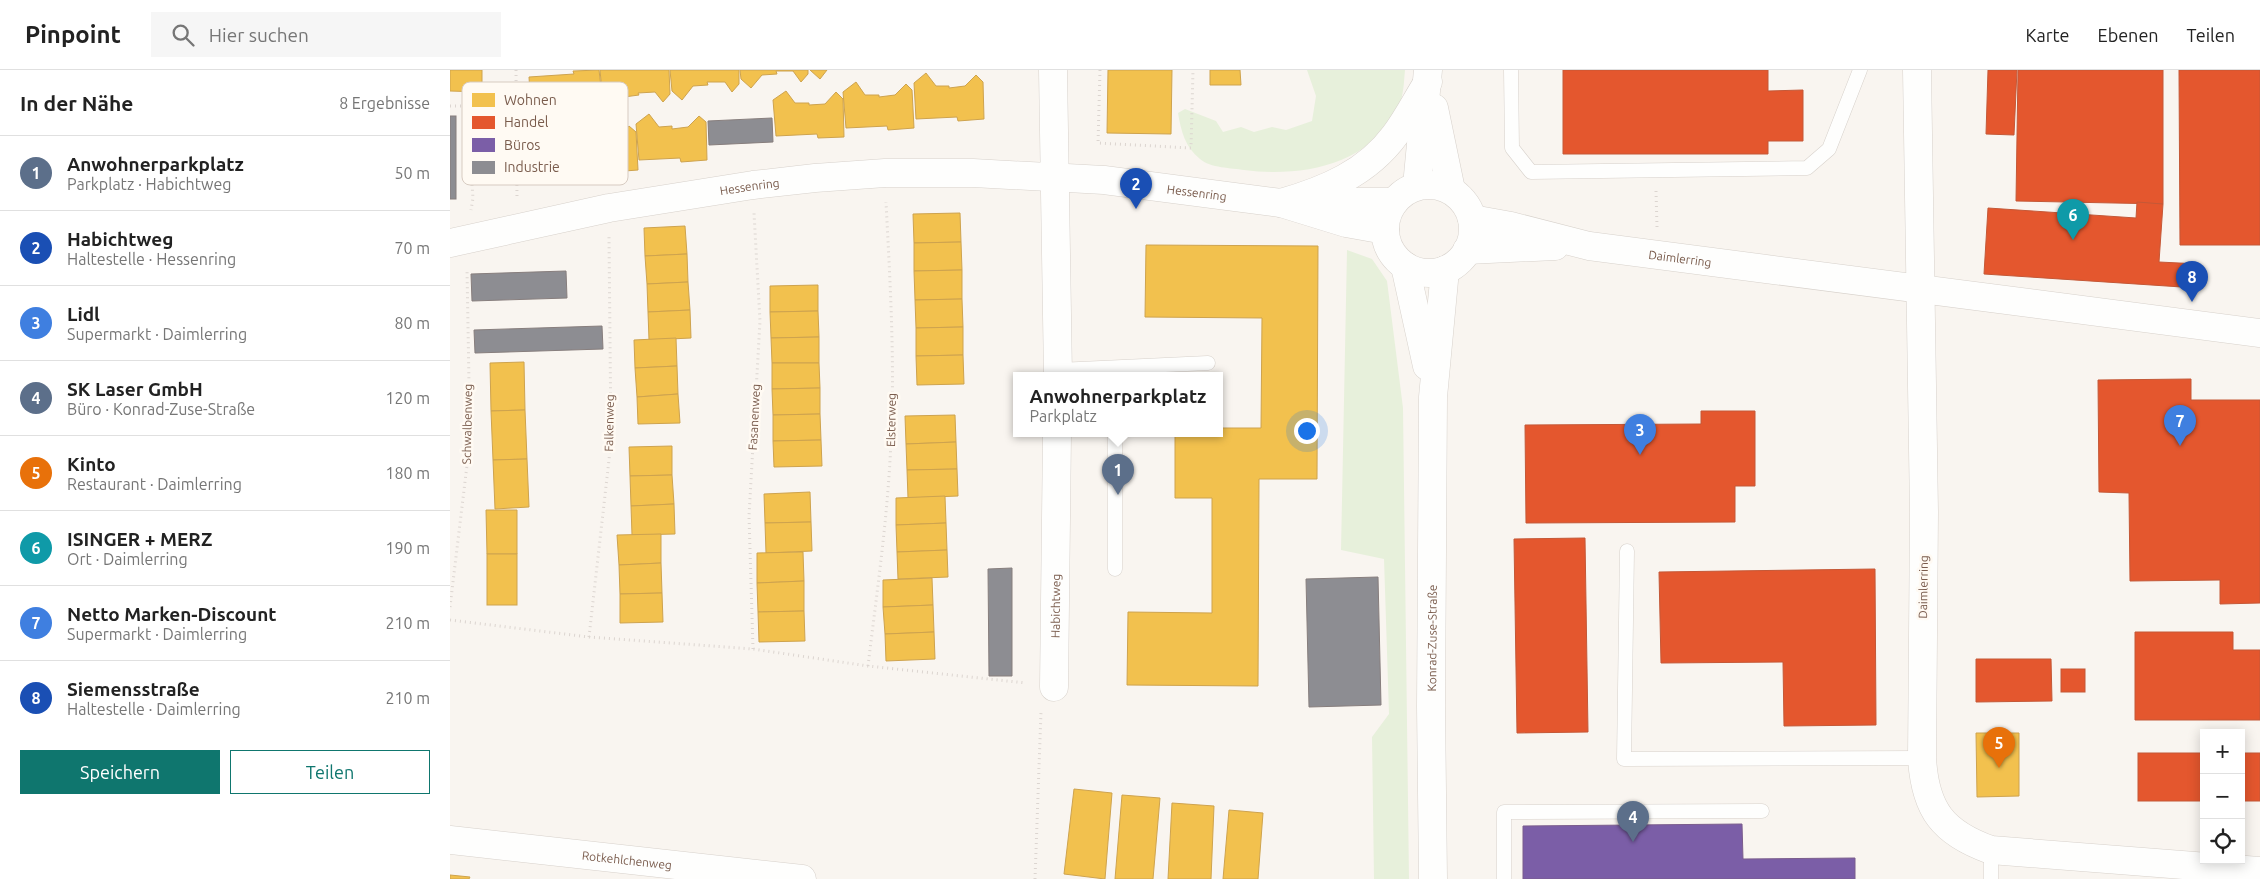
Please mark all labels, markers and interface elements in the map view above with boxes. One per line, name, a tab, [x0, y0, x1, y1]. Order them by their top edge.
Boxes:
search box	[151, 12, 501, 57]
text: Pinpoint	[25, 21, 121, 48]
icon: search	[169, 21, 197, 49]
text: Hier suchen	[209, 24, 309, 46]
text: Karte	[2026, 25, 2070, 45]
text: Ebenen	[2098, 25, 2159, 45]
text: Teilen	[2187, 25, 2235, 45]
legend	[462, 82, 628, 185]
text: In der Nähe	[20, 91, 133, 115]
text: Wohnen	[504, 92, 557, 108]
text: 8 Ergebnisse	[339, 94, 430, 112]
text: Handel	[504, 114, 549, 130]
text: Büros	[504, 137, 540, 153]
text: Anwohnerparkplatz	[67, 153, 244, 175]
text: Industrie	[504, 159, 560, 175]
text: 1	[31, 164, 41, 182]
text: 50 m	[394, 164, 430, 182]
pin: 2	[1120, 168, 1152, 209]
text: Parkplatz · Habichtweg	[67, 175, 231, 193]
street label: Hessenring	[719, 176, 780, 197]
street label: Hessenring	[1166, 182, 1228, 202]
pin: 6	[2057, 199, 2089, 240]
text: Habichtweg	[67, 228, 173, 250]
text: 2	[31, 239, 41, 257]
text: 70 m	[394, 239, 430, 257]
street label: Daimlerring	[1648, 247, 1712, 268]
text: Haltestelle · Hessenring	[67, 250, 236, 268]
pin: 8	[2176, 261, 2208, 302]
text: Lidl	[67, 303, 100, 325]
text: 3	[31, 314, 41, 332]
text: 80 m	[394, 314, 430, 332]
text: Supermarkt · Daimlerring	[67, 325, 247, 343]
popup	[1013, 372, 1223, 437]
text: SK Laser GmbH	[67, 378, 203, 400]
street label: Fasanenweg	[746, 383, 762, 451]
street label: Schwalbenweg	[460, 384, 474, 464]
text: Anwohnerparkplatz	[1030, 385, 1206, 407]
text: 4	[31, 389, 41, 407]
text: 120 m	[385, 389, 430, 407]
street label: Elsterweg	[884, 393, 898, 447]
street label: Falkenweg	[602, 394, 616, 452]
text: Büro · Konrad-Zuse-Straße	[67, 400, 255, 418]
pin: 7	[2164, 405, 2196, 446]
text: Parkplatz	[1030, 407, 1097, 425]
pin: 3	[1624, 414, 1656, 455]
your location	[1294, 418, 1320, 444]
text: Kinto	[67, 453, 116, 475]
pin: 1	[1102, 454, 1134, 495]
text: 5	[31, 464, 41, 482]
text: 180 m	[385, 464, 430, 482]
text: Restaurant · Daimlerring	[67, 475, 242, 493]
text: ISINGER + MERZ	[67, 528, 212, 550]
text: 6	[31, 539, 41, 557]
text: 190 m	[385, 539, 430, 557]
text: Ort · Daimlerring	[67, 550, 188, 568]
street label: Daimlerring	[1916, 555, 1930, 619]
street label: Habichtweg	[1048, 574, 1062, 638]
street label: Konrad-Zuse-Straße	[1425, 585, 1438, 691]
text: Netto Marken-Discount	[67, 603, 276, 625]
text: 7	[31, 614, 41, 632]
text: 210 m	[385, 614, 430, 632]
text: Supermarkt · Daimlerring	[67, 625, 247, 643]
text: Siemensstraße	[67, 678, 200, 700]
text: 8	[31, 689, 41, 707]
text: 210 m	[385, 689, 430, 707]
text: Haltestelle · Daimlerring	[67, 700, 241, 718]
pin: 5	[1983, 727, 2015, 768]
map controls	[2200, 729, 2245, 864]
button: +	[2200, 729, 2245, 774]
button: Speichern	[20, 750, 220, 794]
button: Teilen	[230, 750, 430, 794]
button: −	[2200, 774, 2245, 819]
pin: 4	[1617, 801, 1649, 842]
button: locate	[2200, 819, 2245, 864]
street label: Rotkehlchenweg	[581, 848, 673, 871]

